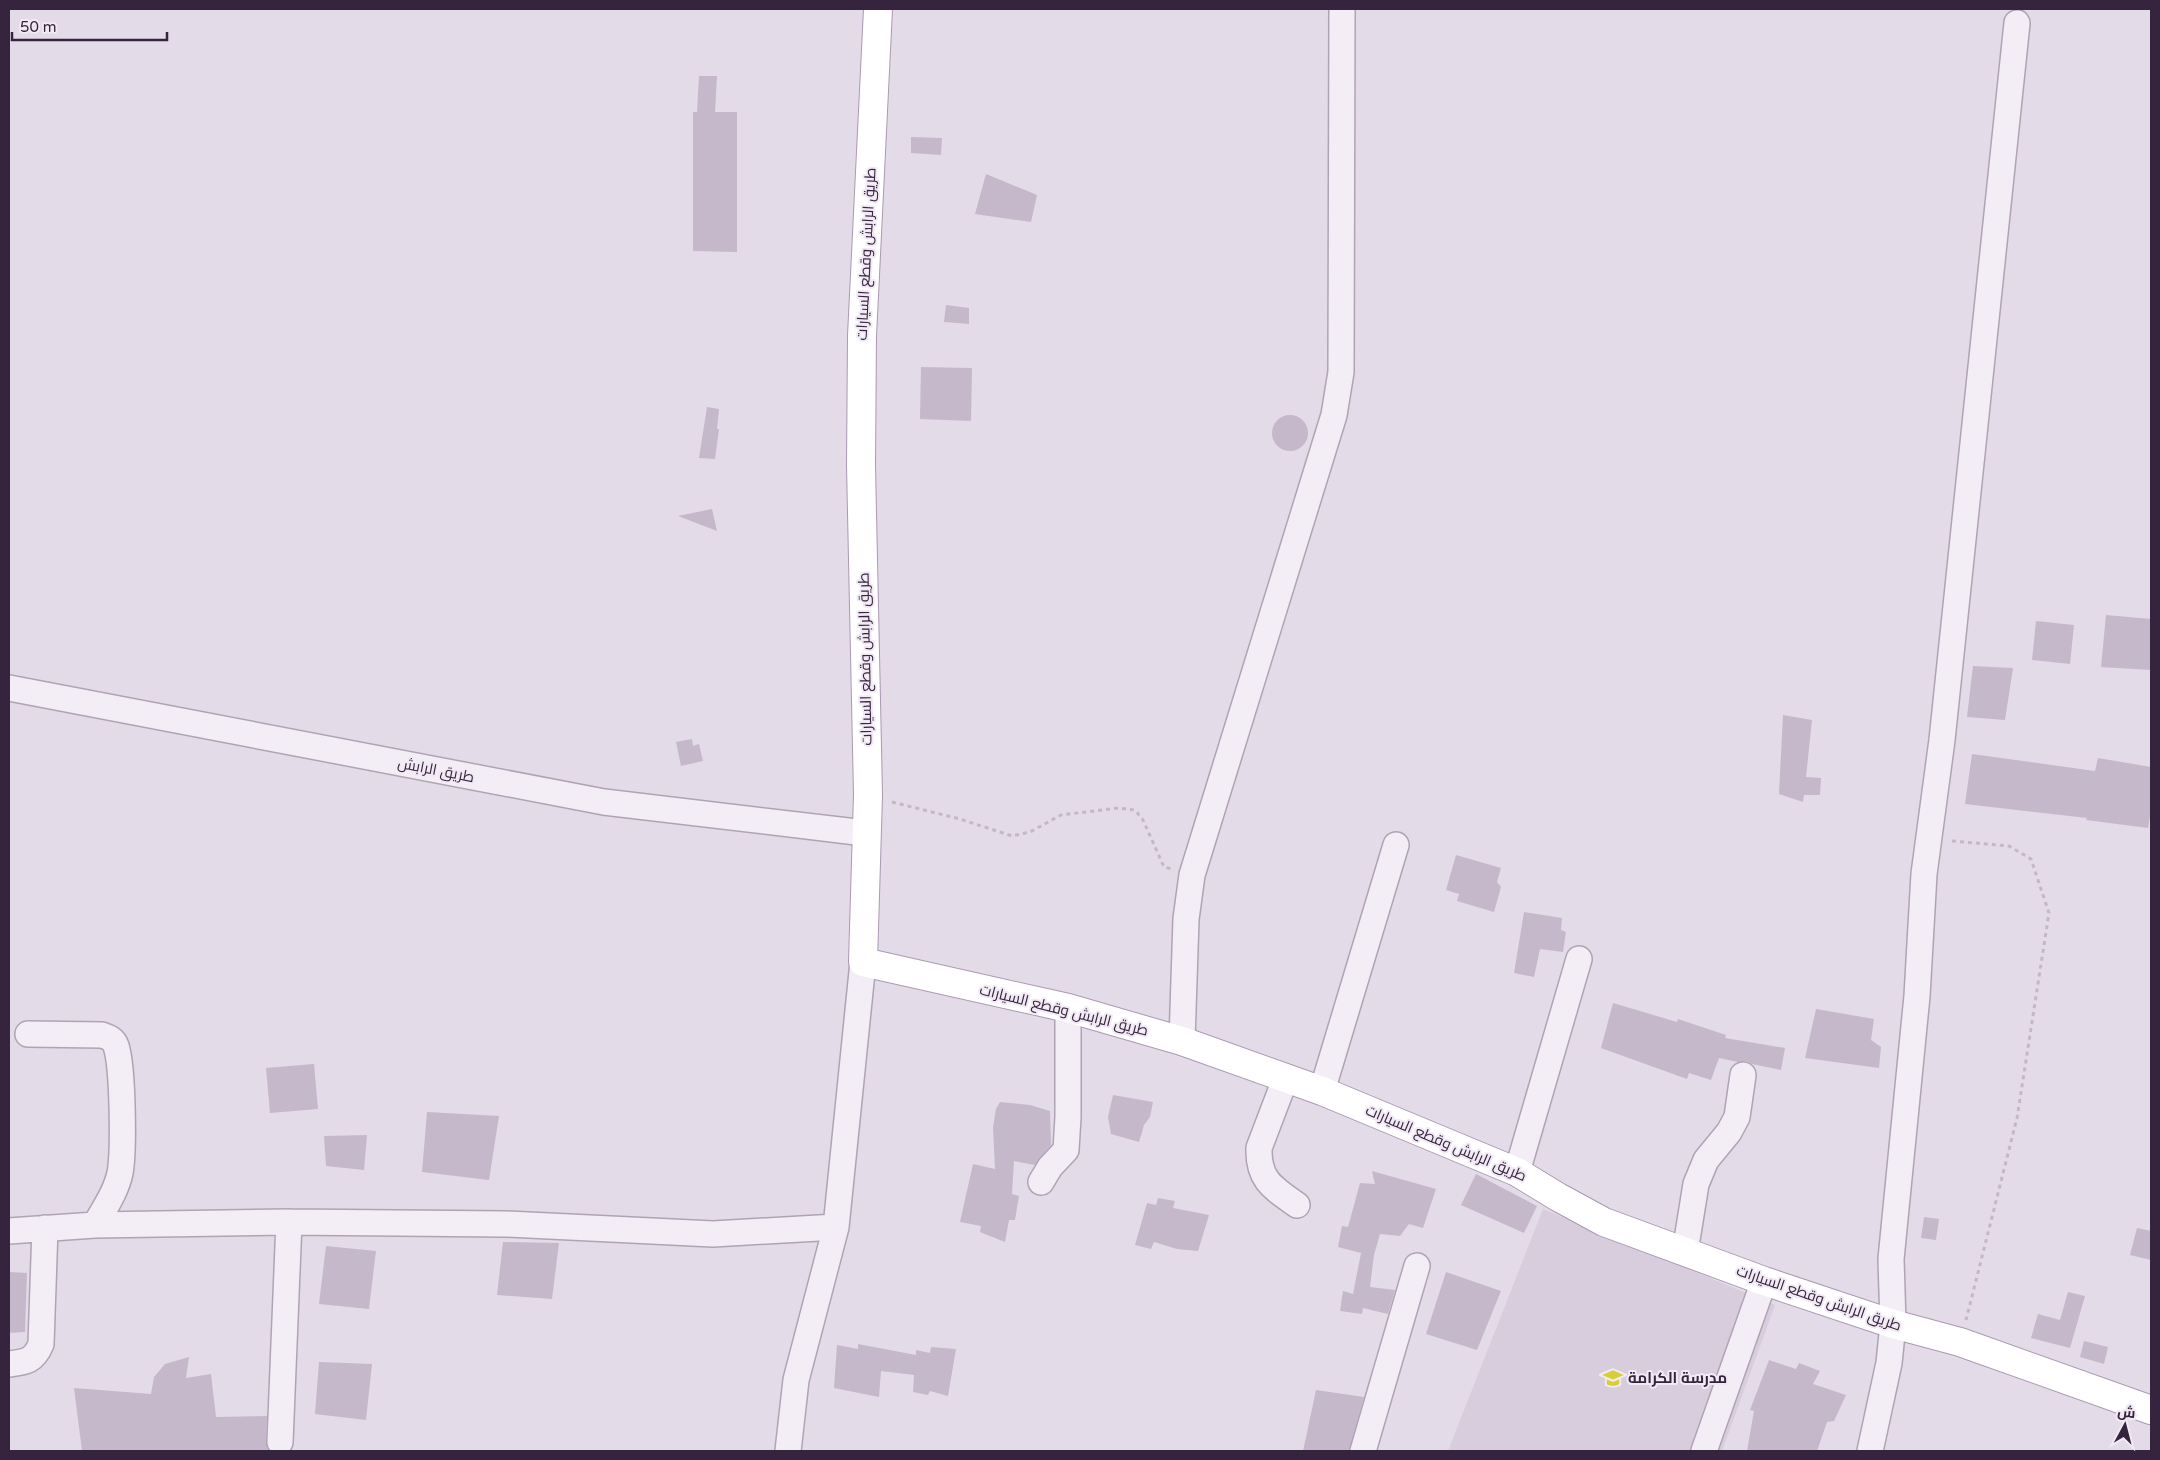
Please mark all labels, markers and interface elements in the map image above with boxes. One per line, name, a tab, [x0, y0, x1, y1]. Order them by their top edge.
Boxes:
scale bar	[12, 10, 168, 42]
text: 50 m	[20, 18, 57, 36]
street label: طريق الرابش وقطع السيارات	[852, 167, 882, 341]
street label: طريق الرابش وقطع السيارات	[854, 572, 878, 746]
street label: طريق الرابش	[396, 754, 476, 787]
street label: طريق الرابش وقطع السيارات	[977, 980, 1150, 1042]
street label: طريق الرابش وقطع السيارات	[1362, 1101, 1529, 1187]
street label: طريق الرابش وقطع السيارات	[1734, 1261, 1904, 1337]
school or university icon: مدرسة الكرامة	[1602, 1367, 1624, 1389]
place label: مدرسة الكرامة	[1628, 1369, 1727, 1387]
north arrow	[2100, 1400, 2150, 1450]
text: ش	[2117, 1403, 2137, 1422]

